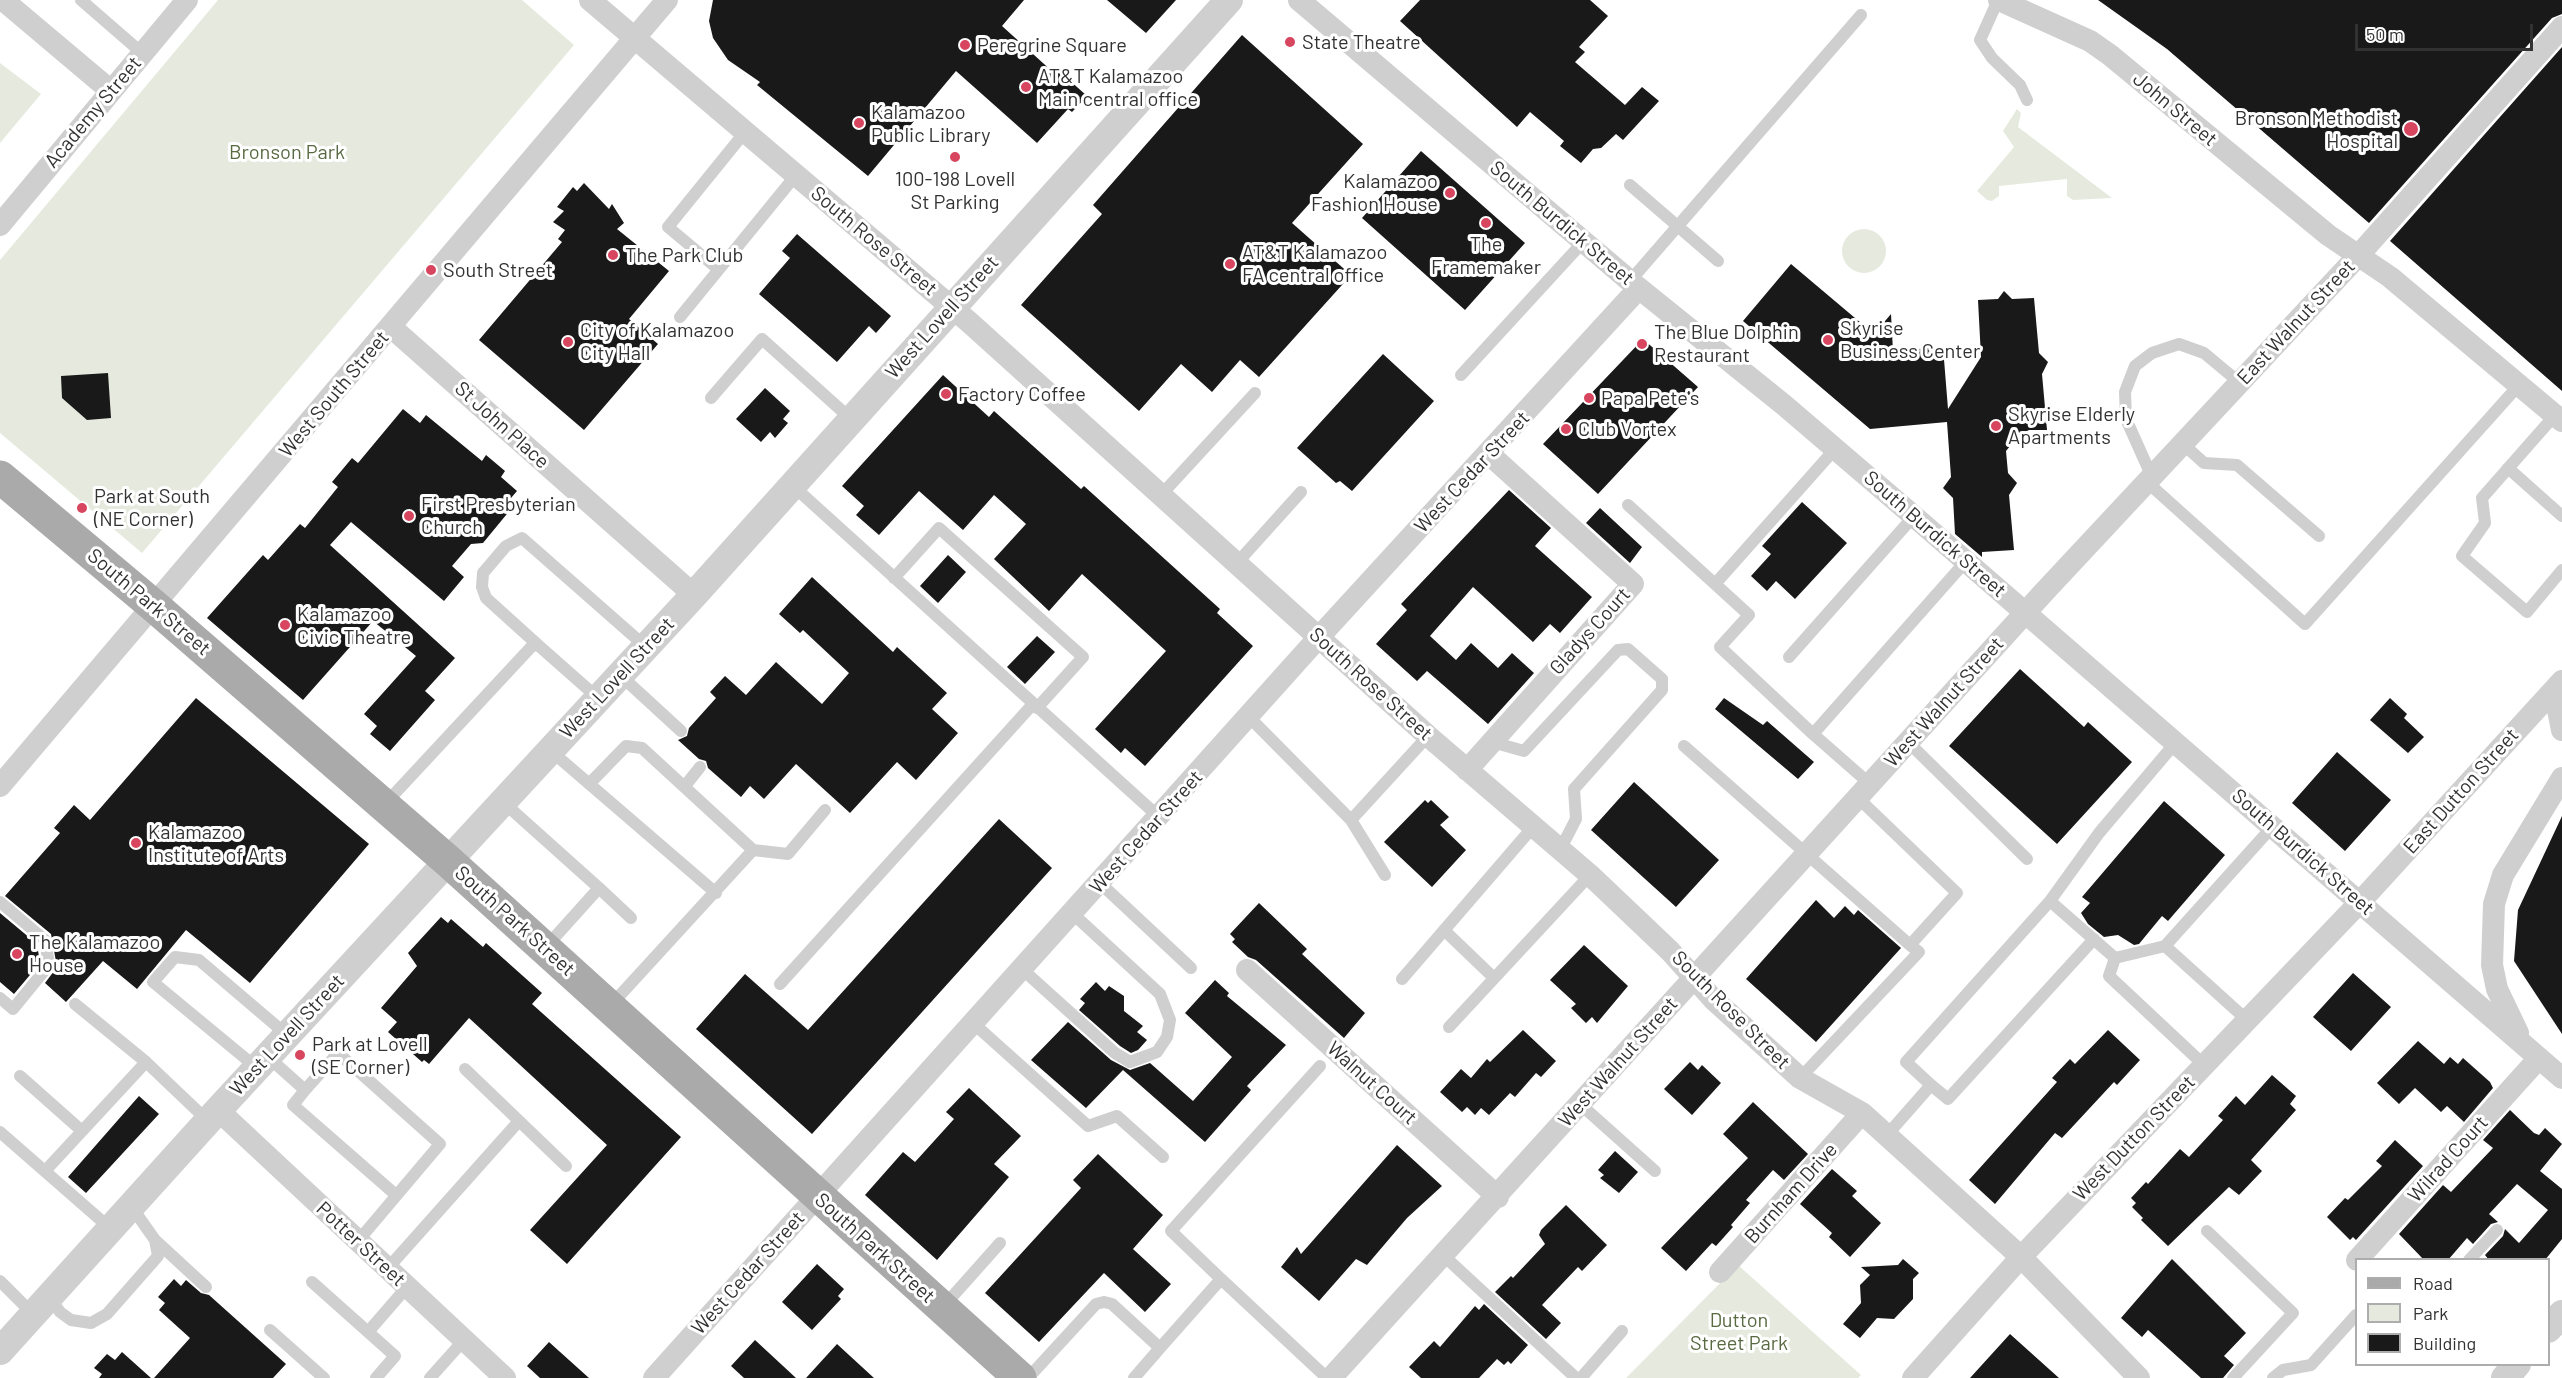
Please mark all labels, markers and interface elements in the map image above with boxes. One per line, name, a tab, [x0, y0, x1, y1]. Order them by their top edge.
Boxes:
scale bar	[2358, 12, 2536, 50]
text: 50 m	[2366, 23, 2404, 45]
place label: State Theatre	[1302, 30, 1421, 54]
place label: Peregrine Square	[977, 33, 1127, 57]
marker: State Theatre	[1283, 35, 1297, 49]
marker: Peregrine Square	[958, 38, 972, 52]
street label: Academy Street	[39, 51, 147, 173]
place label: AT&T Kalamazoo Main central office	[1038, 64, 1198, 111]
street label: John Street	[2128, 67, 2222, 151]
marker: AT&T Kalamazoo Main central office	[1019, 80, 1033, 94]
place label: Kalamazoo Public Library	[871, 100, 990, 147]
place label: Bronson Methodist Hospital	[2235, 106, 2398, 153]
marker: Kalamazoo Public Library	[852, 116, 866, 130]
marker: Bronson Methodist Hospital	[2402, 120, 2420, 138]
park label: Bronson Park	[229, 140, 345, 164]
marker: 100-198 Lovell St Parking	[948, 150, 962, 164]
street label: South Burdick Street	[1485, 156, 1639, 290]
place label: 100-198 Lovell St Parking	[895, 167, 1015, 214]
place label: Kalamazoo Fashion House	[1311, 169, 1438, 216]
street label: South Rose Street	[806, 181, 942, 301]
marker: Kalamazoo Fashion House	[1443, 186, 1457, 200]
marker: The Framemaker	[1479, 216, 1493, 230]
place label: The Framemaker	[1431, 232, 1541, 279]
place label: AT&T Kalamazoo FA central office	[1242, 240, 1387, 287]
place label: The Park Club	[625, 243, 743, 267]
marker: The Park Club	[606, 248, 620, 262]
street label: West Lovell Street	[880, 250, 1004, 384]
street label: East Walnut Street	[2232, 255, 2360, 389]
marker: AT&T Kalamazoo FA central office	[1223, 257, 1237, 271]
place label: South Street	[443, 258, 553, 282]
marker: South Street	[424, 263, 438, 277]
place label: Skyrise Business Center	[1840, 316, 1980, 363]
place label: City of Kalamazoo City Hall	[580, 318, 734, 365]
place label: The Blue Dolphin Restaurant	[1654, 320, 1799, 367]
street label: West South Street	[274, 326, 394, 462]
marker: Skyrise Business Center	[1821, 333, 1835, 347]
marker: City of Kalamazoo City Hall	[561, 335, 575, 349]
marker: The Blue Dolphin Restaurant	[1635, 337, 1649, 351]
street label: St John Place	[450, 376, 554, 474]
place label: Factory Coffee	[958, 382, 1086, 406]
place label: Papa Pete's	[1601, 386, 1699, 410]
marker: Factory Coffee	[939, 387, 953, 401]
marker: Papa Pete's	[1582, 391, 1596, 405]
place label: Skyrise Elderly Apartments	[2008, 402, 2135, 449]
street label: West Cedar Street	[1409, 406, 1535, 538]
place label: Club Vortex	[1578, 417, 1677, 441]
marker: Skyrise Elderly Apartments	[1989, 419, 2003, 433]
marker: Club Vortex	[1559, 422, 1573, 436]
street label: South Burdick Street	[1859, 466, 2011, 602]
place label: Park at South (NE Corner)	[94, 484, 210, 531]
place label: First Presbyterian Church	[421, 492, 576, 539]
marker: Park at South (NE Corner)	[75, 501, 89, 515]
marker: First Presbyterian Church	[402, 509, 416, 523]
street label: South Park Street	[83, 544, 215, 660]
street label: Gladys Court	[1545, 583, 1635, 679]
place label: Kalamazoo Civic Theatre	[297, 602, 411, 649]
street label: West Lovell Street	[555, 612, 679, 744]
marker: Kalamazoo Civic Theatre	[278, 618, 292, 632]
street label: South Rose Street	[1305, 622, 1437, 746]
street label: West Walnut Street	[1879, 632, 2009, 772]
street label: East Dutton Street	[2398, 723, 2524, 859]
street label: West Cedar Street	[1084, 765, 1208, 899]
street label: South Burdick Street	[2227, 784, 2379, 920]
place label: Kalamazoo Institute of Arts	[148, 820, 284, 867]
marker: Kalamazoo Institute of Arts	[129, 836, 143, 850]
street label: South Park Street	[450, 861, 580, 981]
place label: The Kalamazoo House	[29, 930, 160, 977]
street label: South Rose Street	[1667, 946, 1795, 1074]
marker: The Kalamazoo House	[10, 947, 24, 961]
street label: West Lovell Street	[225, 969, 349, 1101]
street label: West Walnut Street	[1553, 992, 1683, 1132]
place label: Park at Lovell (SE Corner)	[312, 1032, 428, 1079]
street label: Walnut Court	[1322, 1036, 1422, 1130]
marker: Park at Lovell (SE Corner)	[293, 1048, 307, 1062]
street label: West Dutton Street	[2068, 1070, 2200, 1206]
street label: Wilrad Court	[2403, 1111, 2493, 1207]
street label: Burnham Drive	[1740, 1138, 1842, 1248]
street label: South Park Street	[810, 1188, 940, 1308]
street label: Potter Street	[311, 1197, 411, 1291]
street label: West Cedar Street	[686, 1206, 810, 1340]
legend	[2355, 1258, 2550, 1366]
text: Road	[2413, 1272, 2453, 1294]
text: Park	[2413, 1302, 2448, 1324]
park label: Dutton Street Park	[1690, 1308, 1788, 1355]
text: Building	[2413, 1332, 2476, 1354]

